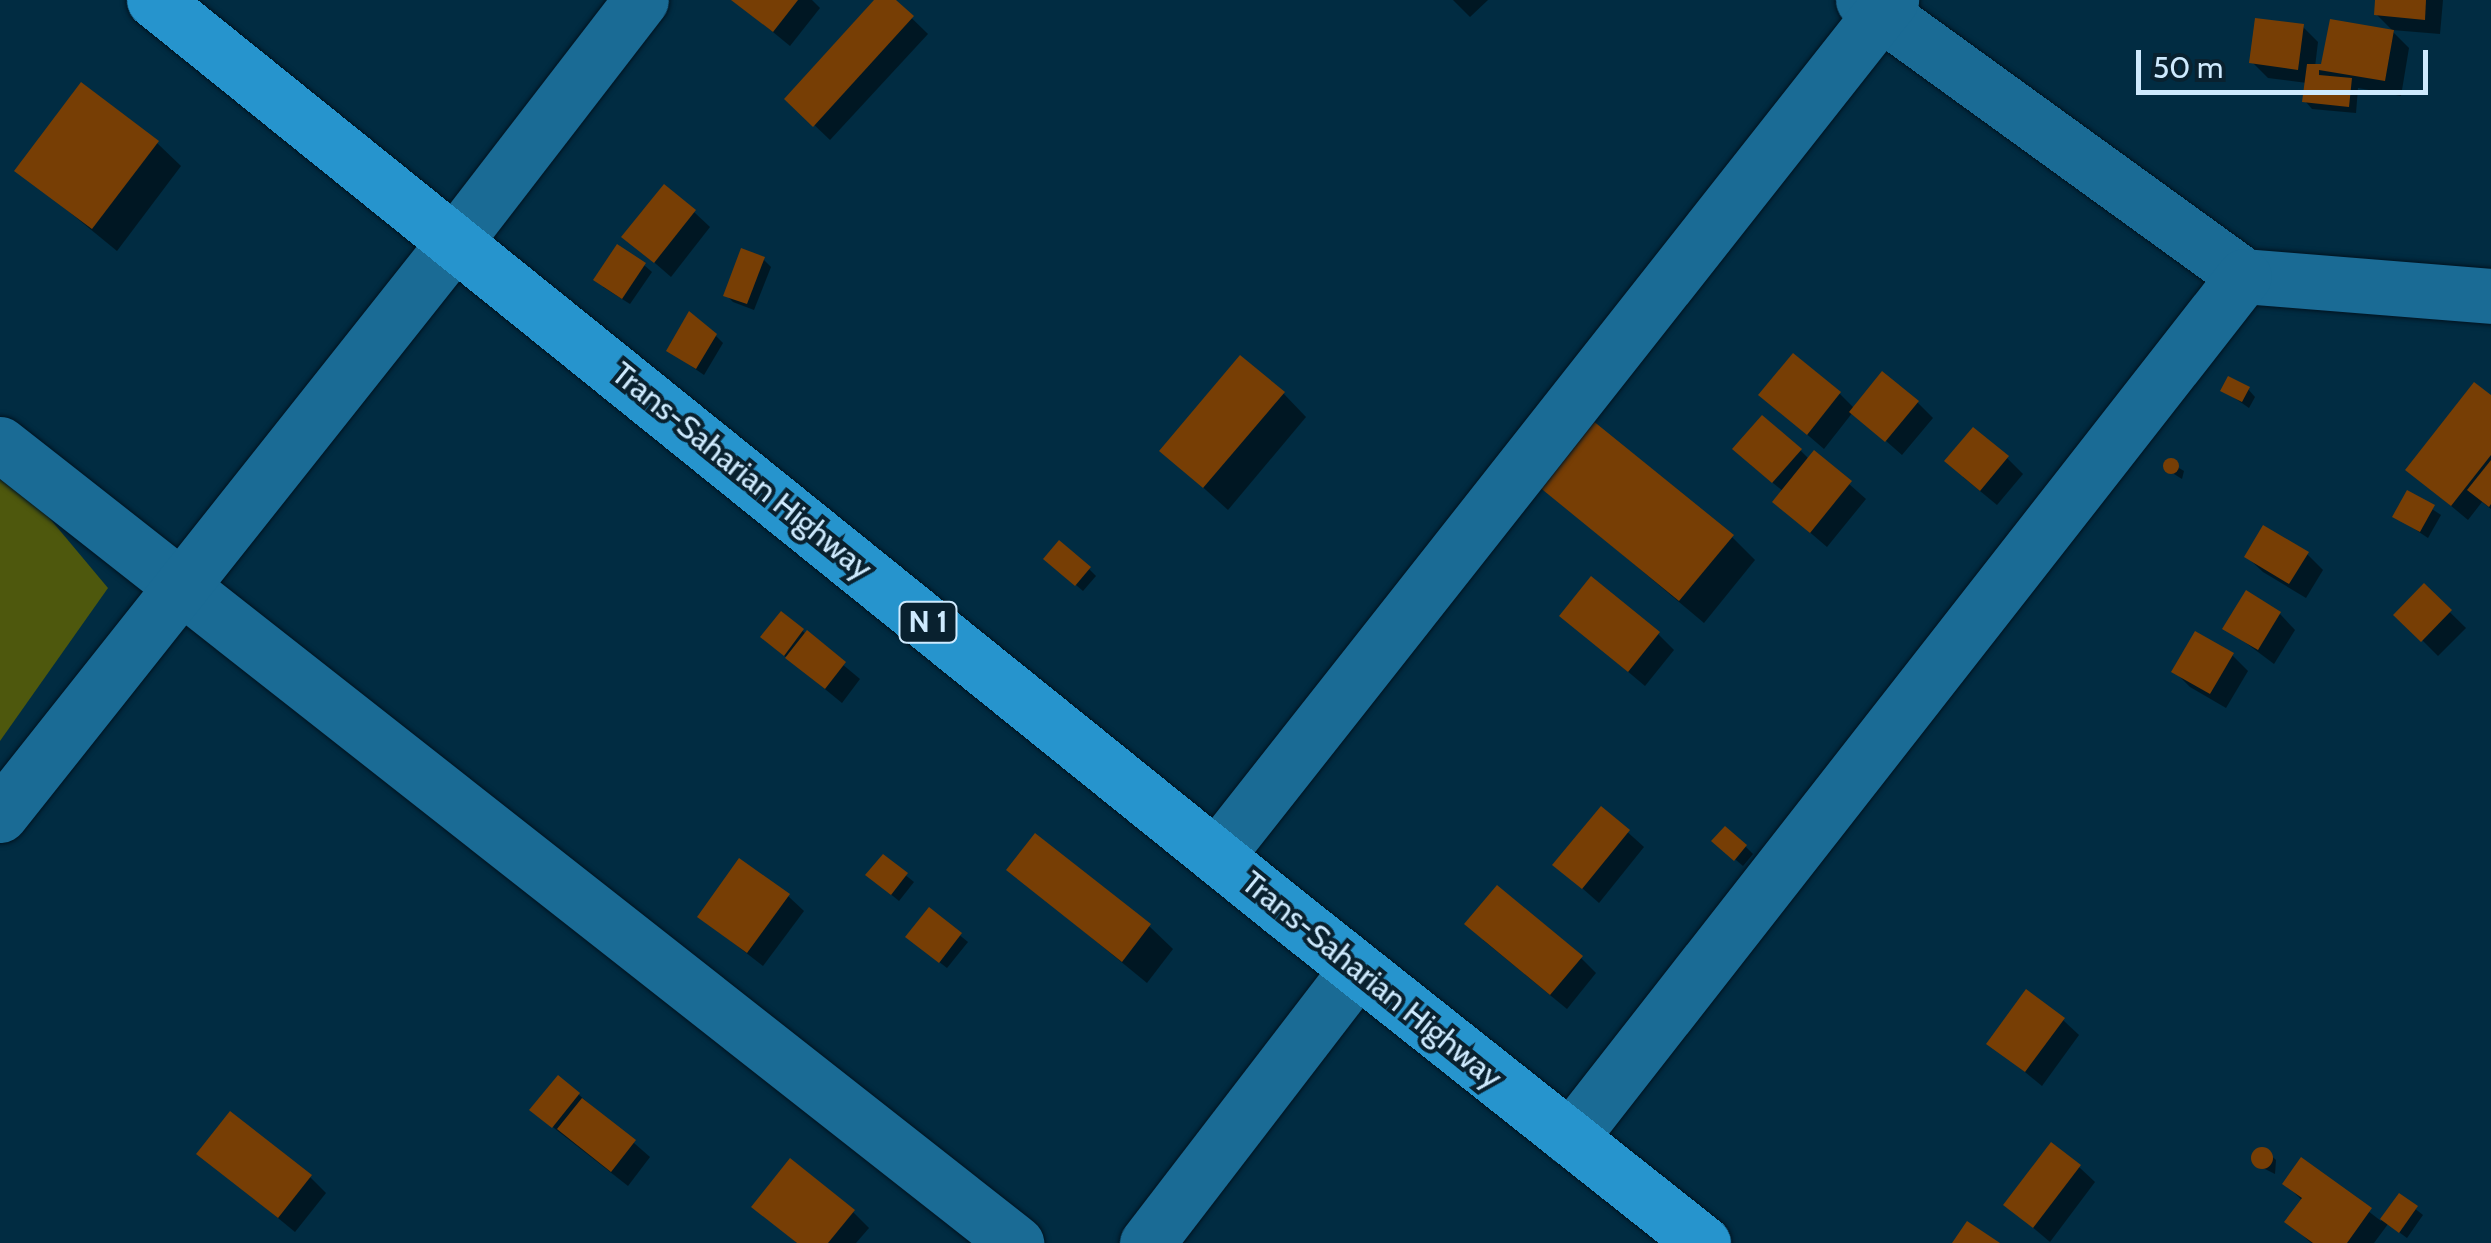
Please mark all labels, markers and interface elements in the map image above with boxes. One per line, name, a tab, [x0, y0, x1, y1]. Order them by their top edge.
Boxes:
scale bar	[2141, 30, 2434, 92]
text: 50 m	[2153, 49, 2223, 86]
street label: Trans-Saharian Highway	[604, 354, 880, 588]
road number: N 1	[898, 597, 958, 647]
street label: Trans-Saharian Highway	[1234, 863, 1510, 1097]

